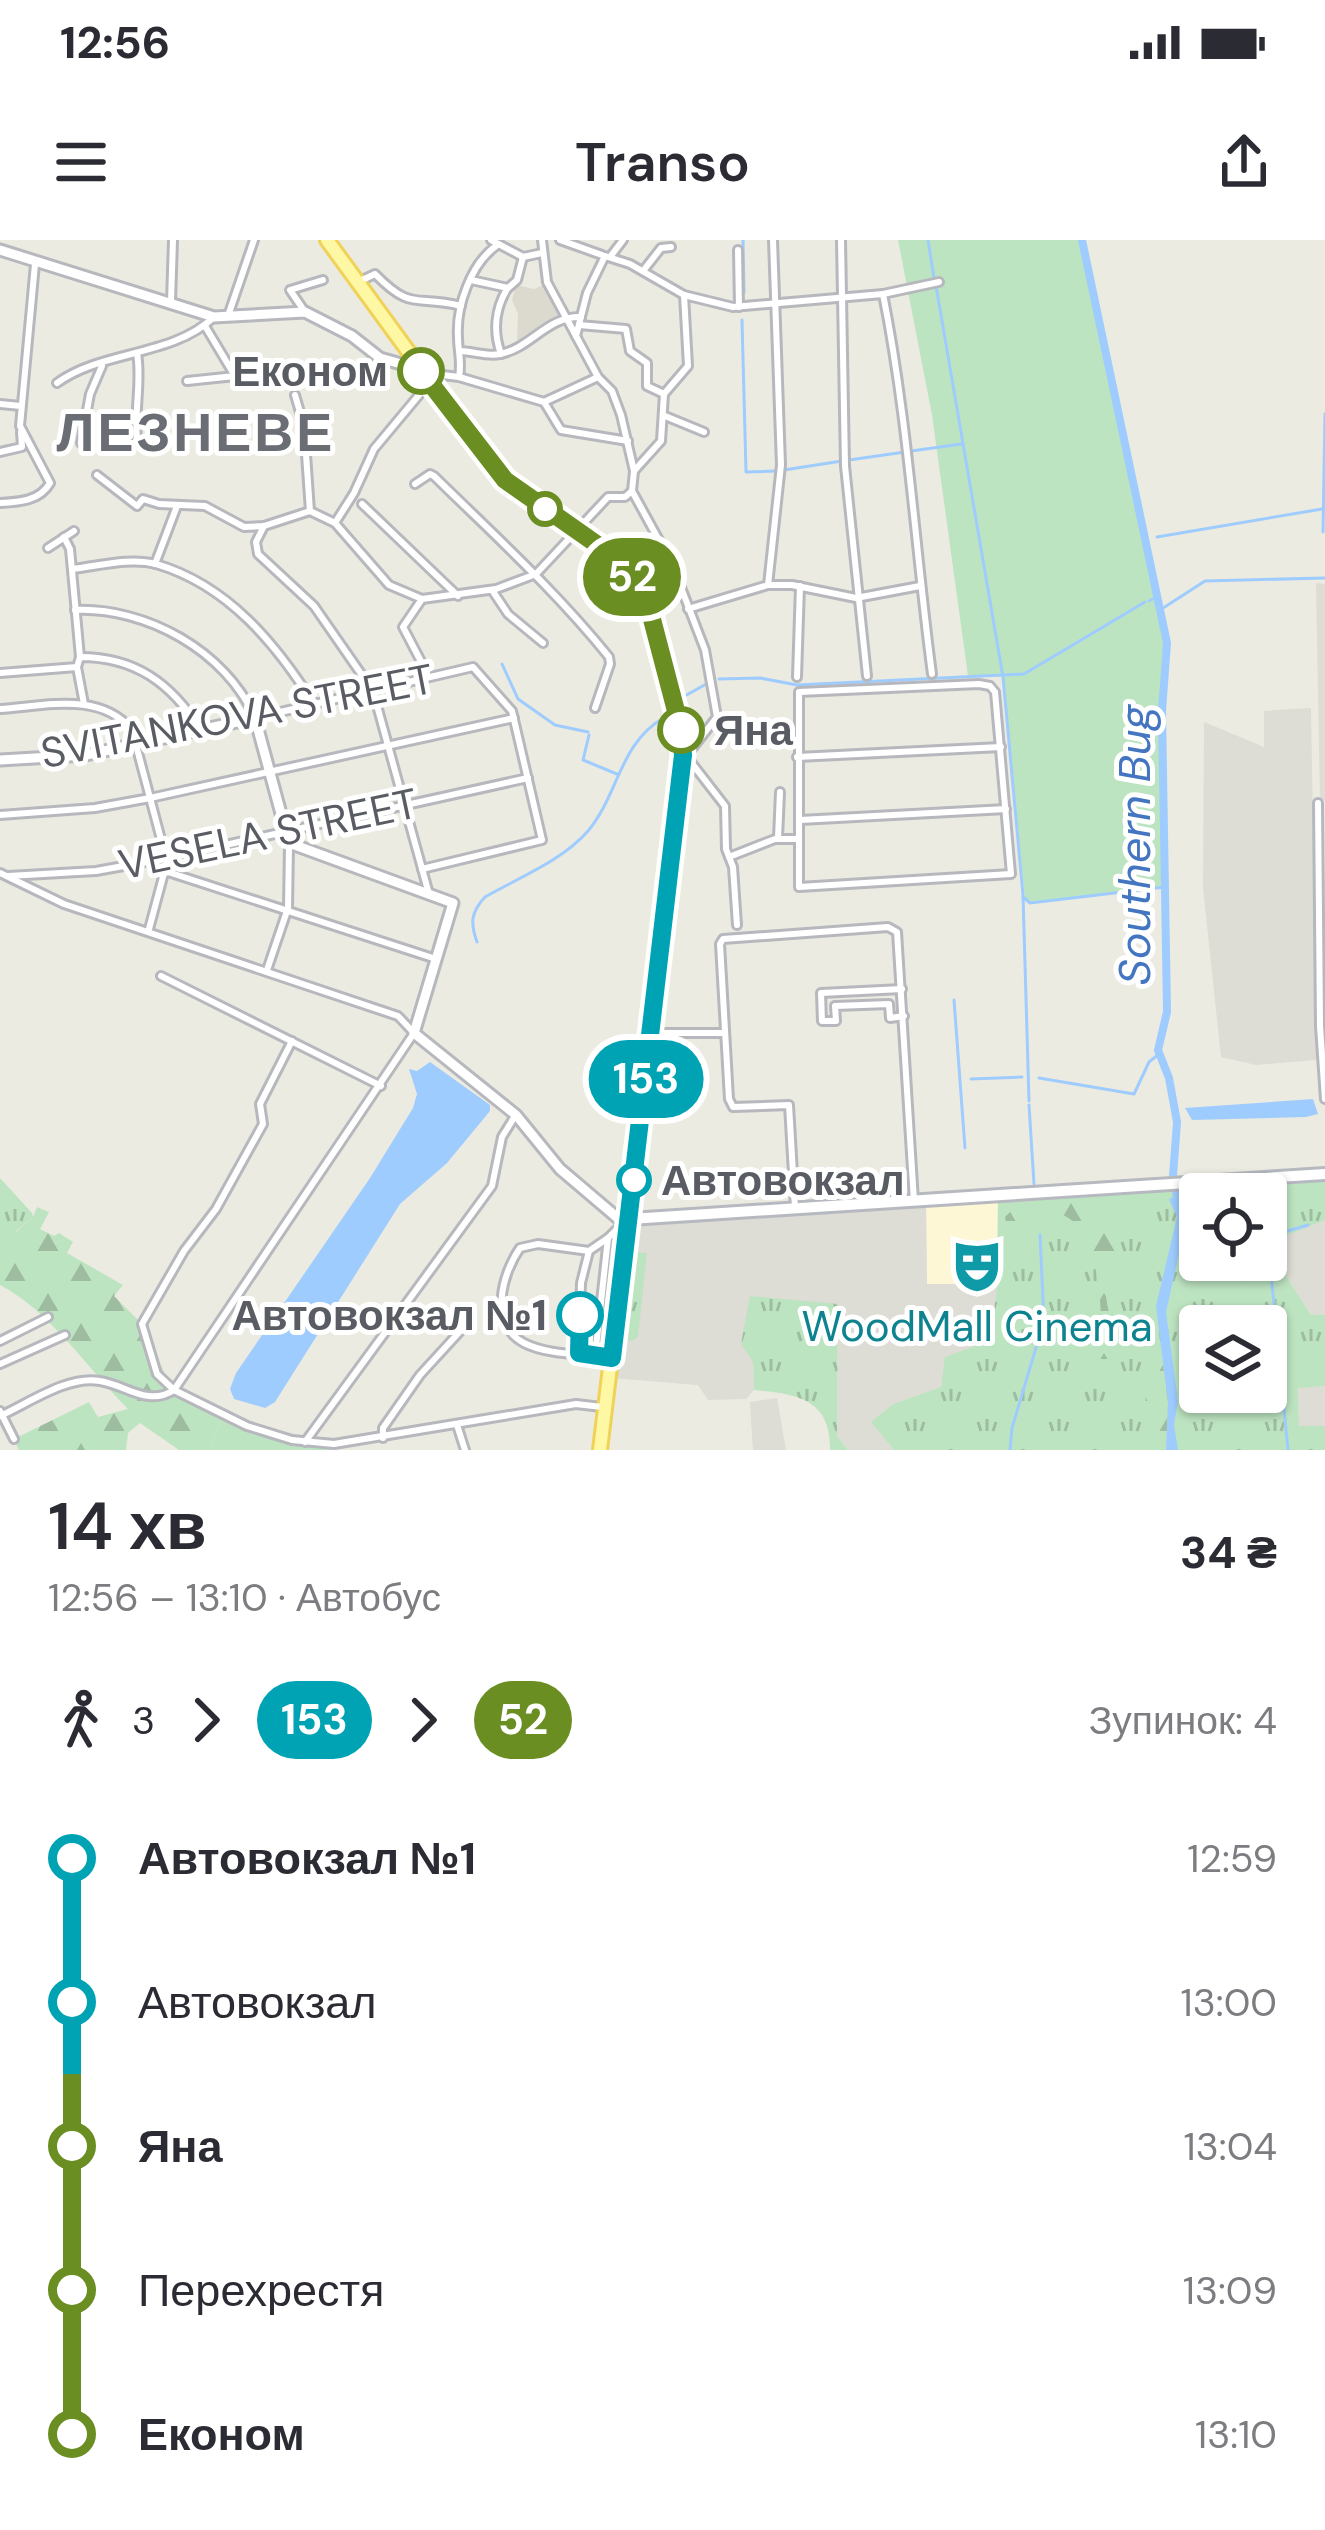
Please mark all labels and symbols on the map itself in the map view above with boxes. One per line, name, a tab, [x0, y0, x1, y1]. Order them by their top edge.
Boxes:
place label: Економ	[232, 344, 388, 399]
marker: Економ	[399, 349, 443, 393]
district label: ЛЕЗНЕВЕ	[57, 397, 335, 468]
unlabelled marker	[529, 493, 561, 525]
line badge: 52	[578, 538, 686, 616]
street label: SVITANKOVA STREET	[36, 651, 438, 781]
place label: Яна	[714, 703, 794, 758]
water label: Southern Bug	[1105, 703, 1164, 986]
marker: Яна	[659, 708, 703, 752]
street label: VESELA STREET	[113, 775, 423, 893]
line badge: 153	[577, 1040, 715, 1118]
place label: Автовокзал	[661, 1153, 905, 1208]
marker: Автовокзал	[618, 1164, 650, 1196]
theatre icon: WoodMall Cinema	[948, 1237, 1006, 1295]
place label: Автовокзал №1	[231, 1288, 547, 1343]
marker: Автовокзал №1	[558, 1293, 602, 1337]
place label: WoodMall Cinema	[801, 1299, 1153, 1354]

